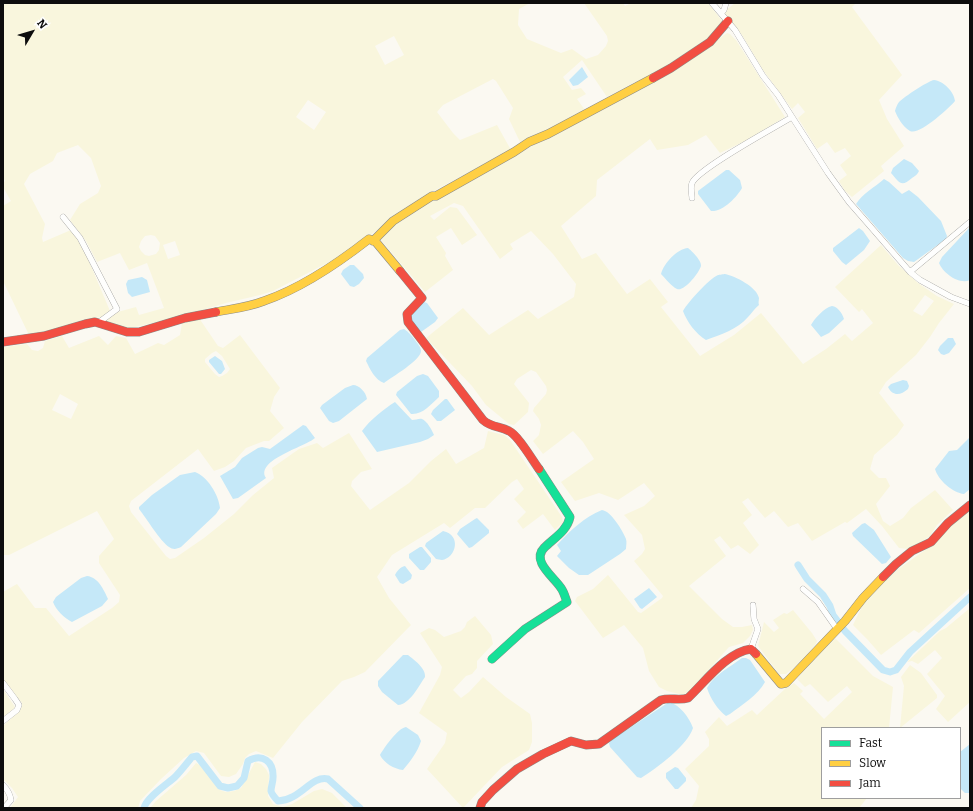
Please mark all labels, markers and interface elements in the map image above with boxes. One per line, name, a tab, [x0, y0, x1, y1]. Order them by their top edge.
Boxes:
north arrow	[12, 12, 52, 52]
text: N	[34, 17, 50, 32]
legend	[821, 727, 961, 799]
text: Fast	[859, 736, 882, 750]
text: Slow	[859, 756, 886, 770]
text: Jam	[859, 776, 881, 790]

